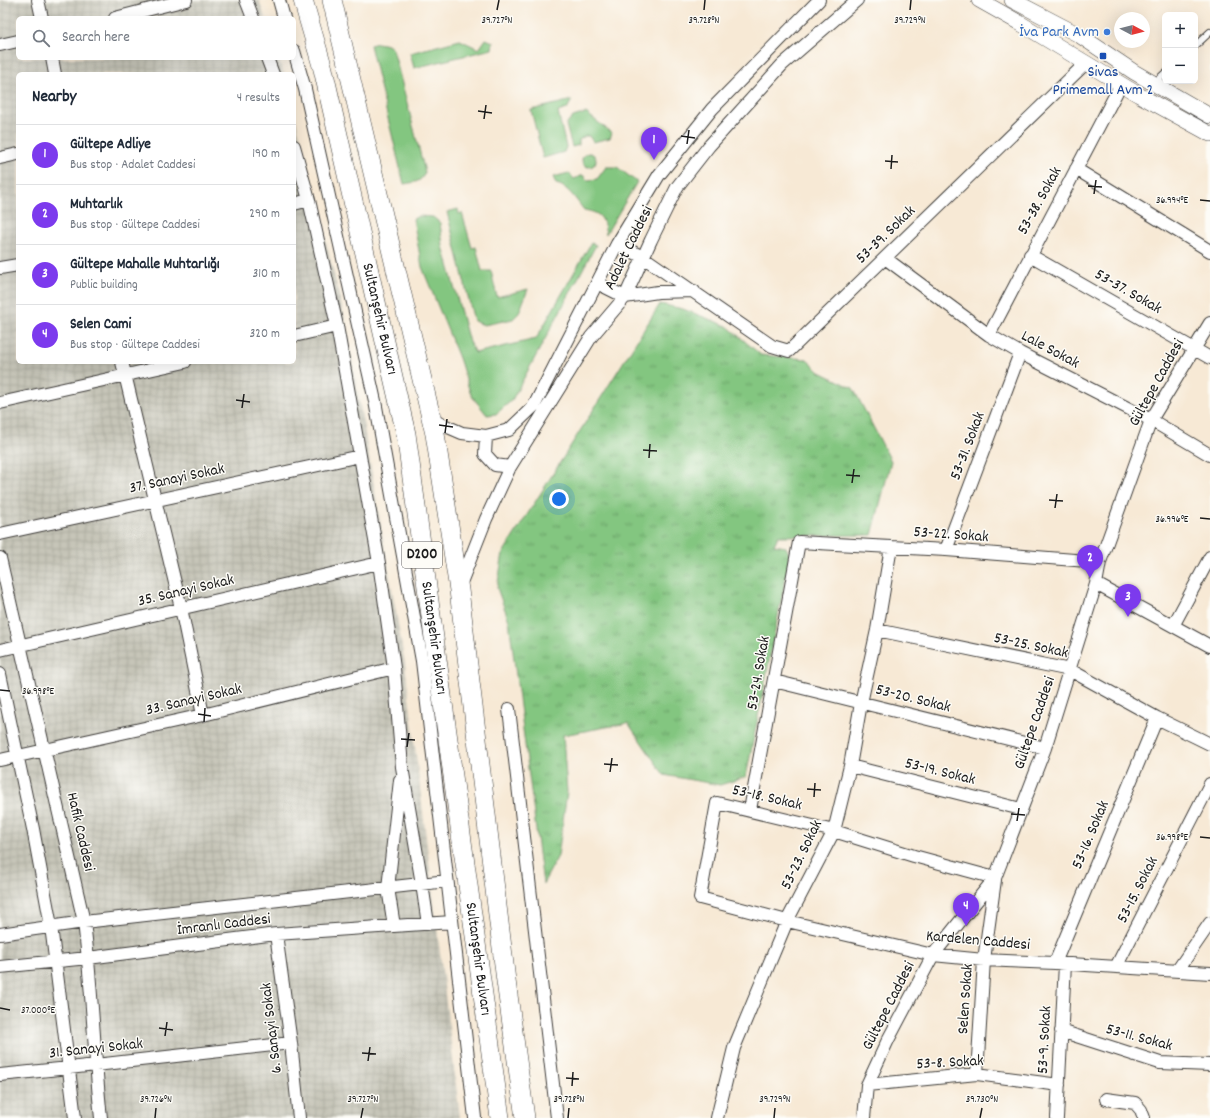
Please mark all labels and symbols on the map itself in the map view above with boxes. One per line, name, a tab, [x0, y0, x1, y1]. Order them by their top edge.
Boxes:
north arrow	[1114, 12, 1150, 48]
text: 39.727°N	[482, 14, 512, 28]
text: 39.728°N	[688, 14, 720, 28]
text: 39.729°N	[894, 14, 926, 28]
place label: İva Park Avm	[1019, 21, 1099, 44]
marker: İva Park Avm	[1102, 27, 1112, 37]
marker: Sivas Primemall Avm 2	[1098, 51, 1108, 61]
place label: Sivas Primemall Avm 2	[1053, 61, 1154, 102]
pin: 1	[641, 127, 667, 160]
street label: 53-38. Sokak	[1012, 163, 1068, 239]
text: 36.994°E	[1156, 194, 1188, 208]
street label: 53-39. Sokak	[851, 200, 921, 270]
street label: Adalet Caddesi	[599, 202, 659, 294]
street label: Sultanşehir Bulvarı	[356, 261, 404, 377]
street label: 53-37. Sokak	[1090, 263, 1166, 321]
street label: Lale Sokak	[1017, 325, 1083, 375]
street label: Gültepe Caddesi	[1123, 335, 1191, 431]
street label: 53-31. Sokak	[944, 408, 992, 484]
street label: 37. Sanayi Sokak	[127, 458, 227, 500]
your location	[549, 489, 569, 509]
text: 36.996°E	[1156, 513, 1189, 527]
street label: 53-22. Sokak	[913, 521, 989, 549]
road number: D200	[402, 542, 442, 568]
pin: 2	[1077, 545, 1103, 578]
street label: 35. Sanayi Sokak	[136, 569, 236, 613]
street label: Sultanşehir Bulvarı	[415, 580, 453, 696]
pin: 3	[1115, 584, 1141, 617]
street label: 53-25. Sokak	[992, 627, 1070, 665]
street label: 53-24. Sokak	[741, 634, 777, 712]
street label: Gültepe Caddesi	[1008, 673, 1062, 773]
street label: 33. Sanayi Sokak	[144, 678, 244, 722]
street label: 53-20. Sokak	[873, 679, 953, 719]
text: 36.998°E	[22, 685, 54, 699]
street label: 53-19. Sokak	[902, 752, 978, 792]
street label: 53-18. Sokak	[730, 779, 804, 817]
street label: Hafik Caddesi	[60, 790, 100, 874]
street label: 53-16. Sokak	[1066, 797, 1116, 873]
street label: 53-23. Sokak	[775, 816, 829, 894]
text: 36.998°E	[1156, 831, 1188, 845]
street label: 53-15. Sokak	[1111, 853, 1165, 927]
pin: 4	[953, 893, 979, 926]
street label: Sultanşehir Bulvarı	[459, 901, 497, 1017]
street label: İmranlı Caddesi	[176, 908, 272, 942]
street label: Kardelen Caddesi	[925, 925, 1031, 957]
street label: Gültepe Caddesi	[857, 958, 921, 1054]
street label: Selen Sokak	[952, 963, 980, 1035]
street label: 6. Sanayi Sokak	[255, 981, 289, 1075]
text: 37.000°E	[21, 1004, 55, 1018]
street label: 53-9. Sokak	[1032, 1005, 1058, 1075]
street label: 53-11. Sokak	[1103, 1018, 1175, 1058]
street label: 31. Sanayi Sokak	[48, 1033, 144, 1065]
street label: 53-8. Sokak	[916, 1050, 984, 1076]
text: 39.726°N	[140, 1093, 172, 1107]
text: 39.727°N	[348, 1093, 378, 1107]
text: 39.728°N	[553, 1093, 585, 1107]
text: 39.729°N	[759, 1093, 791, 1107]
text: 39.730°N	[966, 1093, 998, 1107]

